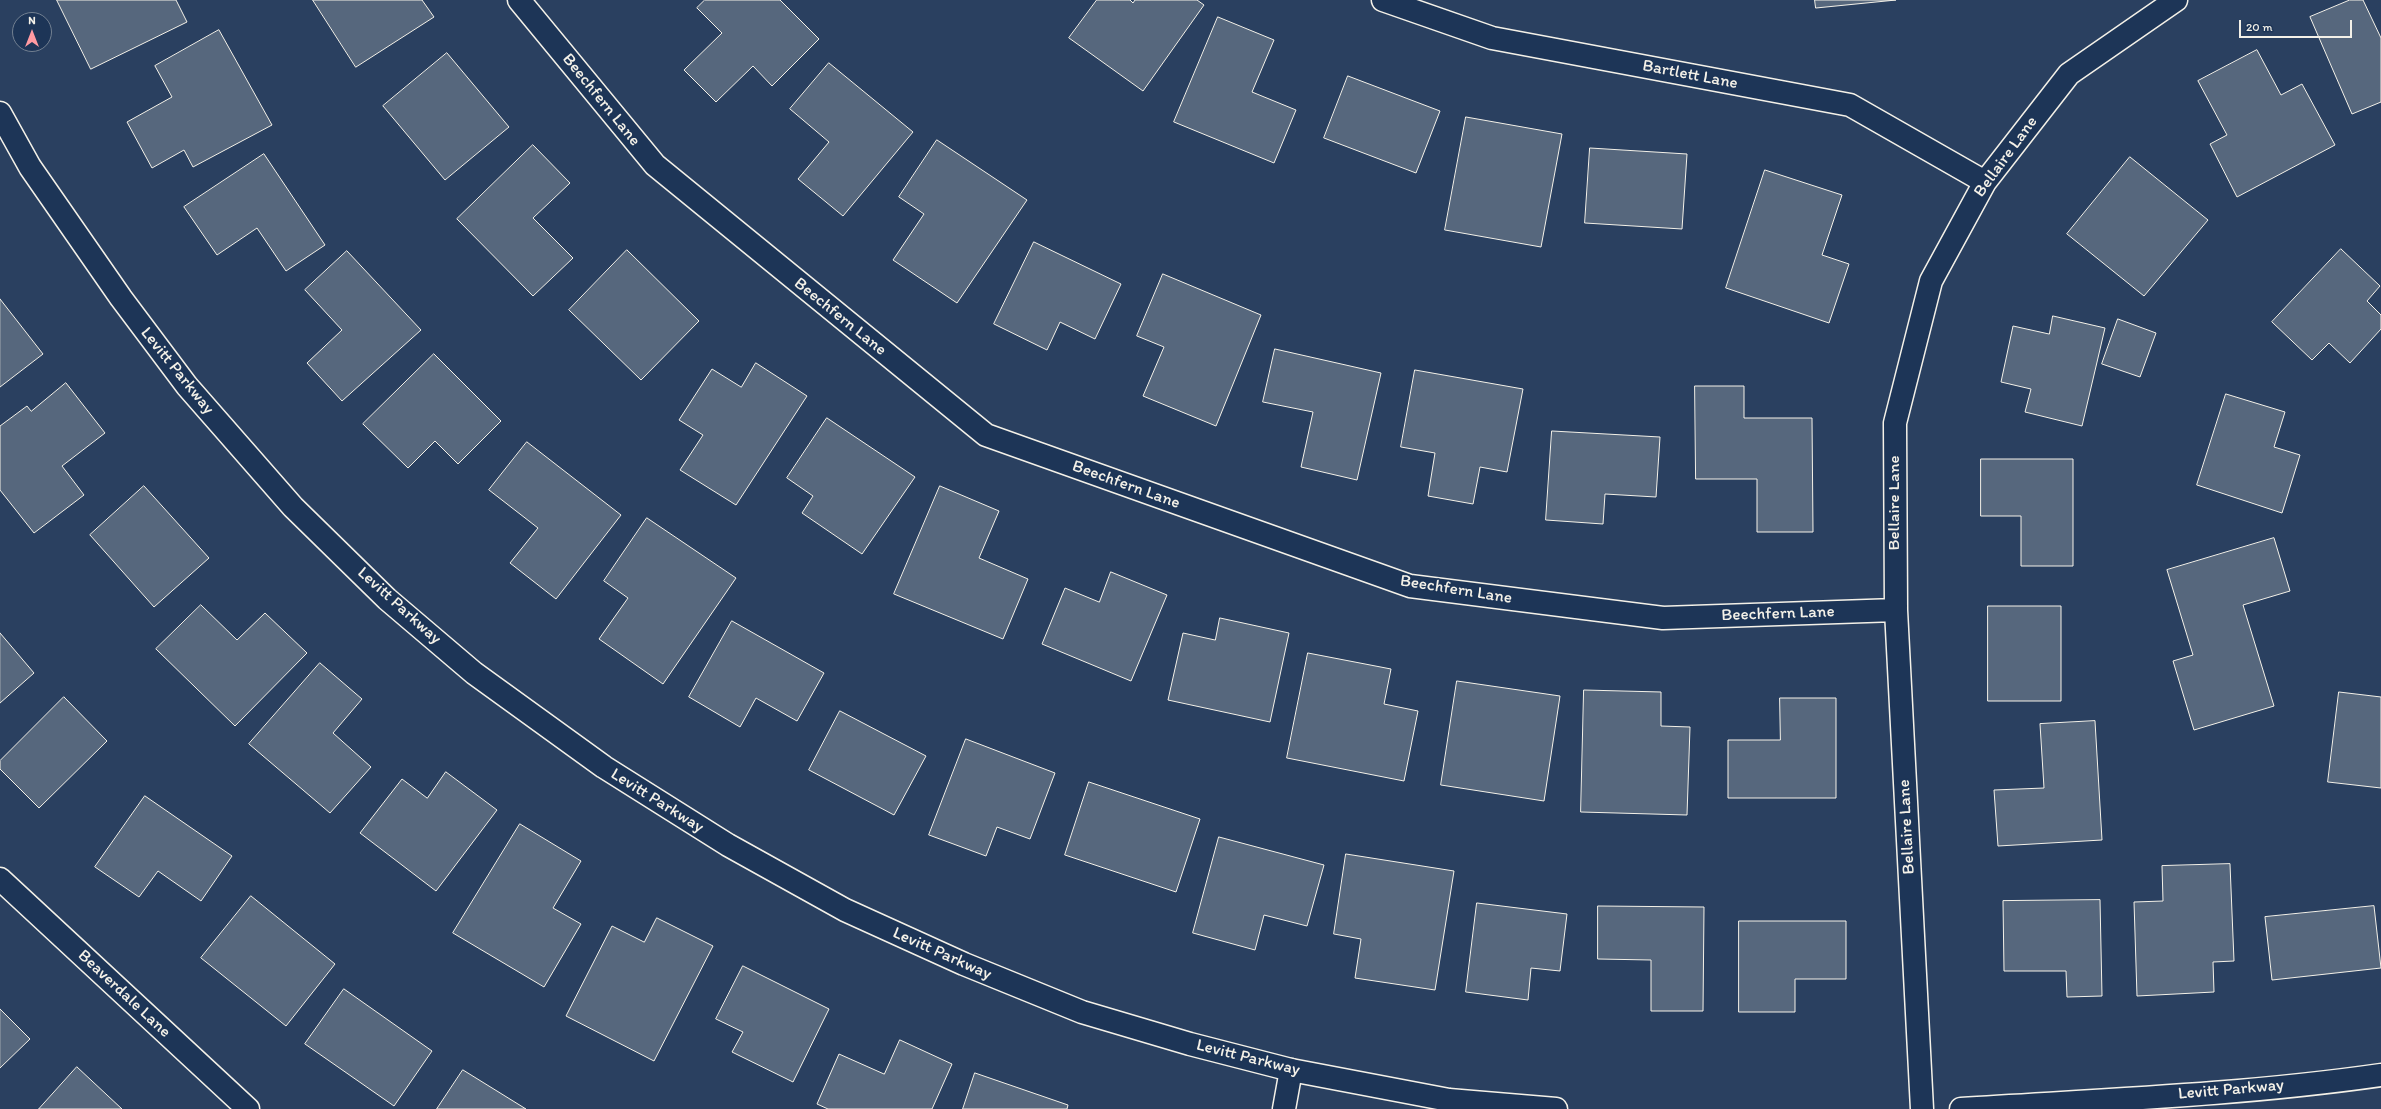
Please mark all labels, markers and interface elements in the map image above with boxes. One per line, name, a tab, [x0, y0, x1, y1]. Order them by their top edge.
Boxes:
north arrow	[12, 12, 52, 52]
scale bar	[2241, 12, 2354, 38]
text: N	[28, 14, 36, 27]
text: 20 m	[2246, 20, 2273, 34]
street label: Beechfern Lane	[557, 50, 645, 150]
street label: Bartlett Lane	[1641, 56, 1739, 94]
street label: Bellaire Lane	[1970, 112, 2042, 202]
street label: Beechfern Lane	[790, 273, 890, 361]
street label: Levitt Parkway	[136, 323, 218, 419]
street label: Bellaire Lane	[1885, 455, 1905, 551]
street label: Beechfern Lane	[1069, 456, 1183, 514]
street label: Levitt Parkway	[353, 563, 445, 649]
street label: Beechfern Lane	[1398, 571, 1514, 609]
street label: Beechfern Lane	[1721, 602, 1835, 626]
street label: Levitt Parkway	[607, 764, 707, 838]
street label: Bellaire Lane	[1894, 779, 1920, 875]
street label: Levitt Parkway	[889, 923, 995, 985]
street label: Beaverdale Lane	[73, 946, 175, 1042]
street label: Levitt Parkway	[1194, 1035, 1302, 1081]
street label: Levitt Parkway	[2177, 1075, 2285, 1105]

